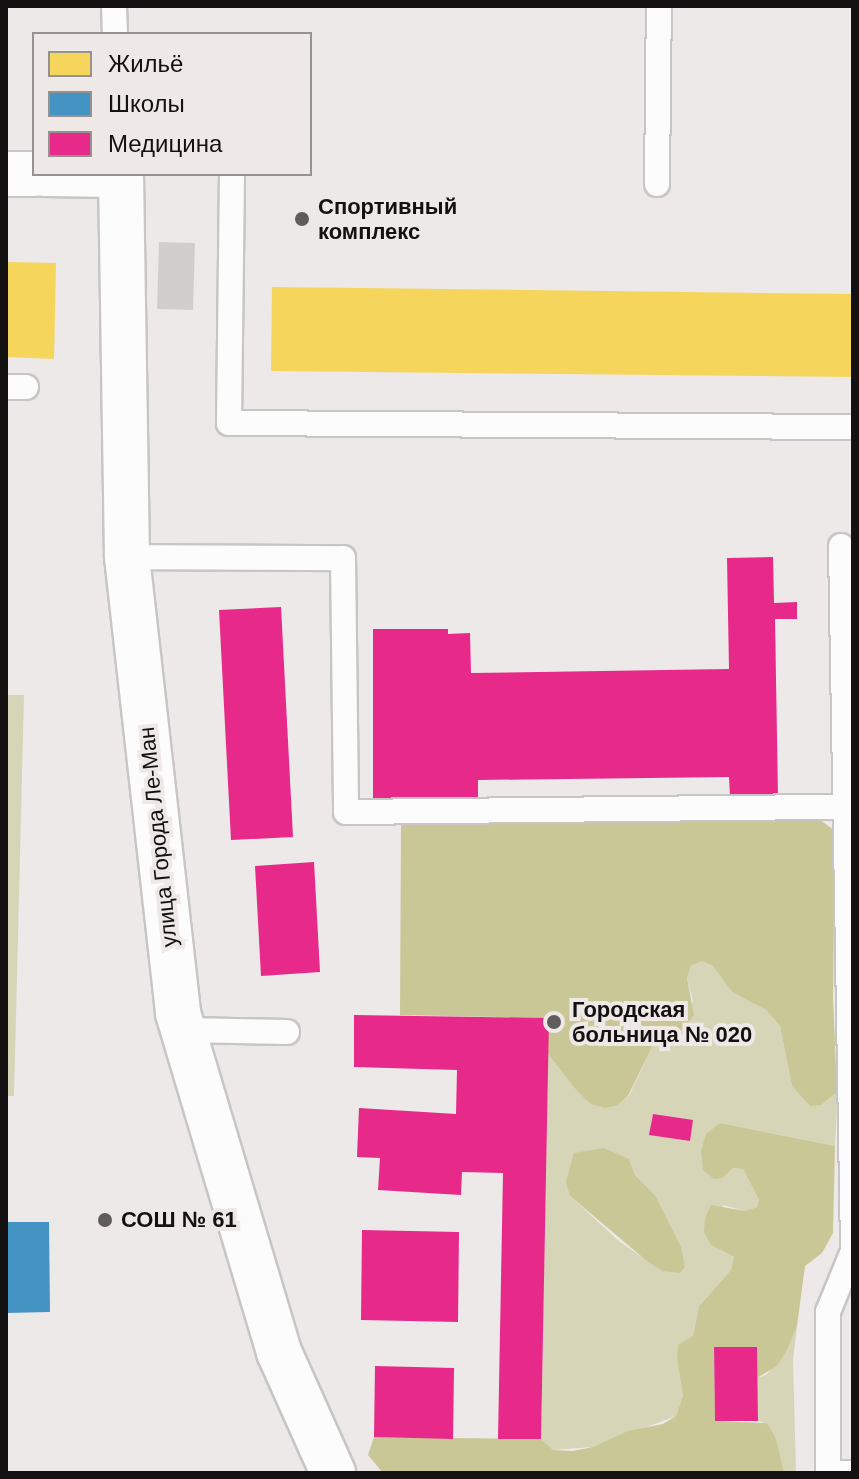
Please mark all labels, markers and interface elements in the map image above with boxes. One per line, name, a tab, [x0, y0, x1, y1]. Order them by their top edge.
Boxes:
legend	[32, 32, 312, 176]
text: Жильё	[108, 50, 183, 77]
text: Школы	[108, 90, 185, 117]
text: Медицина	[108, 130, 222, 157]
place label: Спортивный комплекс	[318, 193, 457, 244]
marker: Спортивный комплекс	[293, 210, 311, 228]
street label: улица Города Ле-Ман	[133, 726, 183, 948]
place label: Городская больница № 020	[572, 996, 752, 1048]
marker: Городская больница № 020	[543, 1011, 565, 1033]
place label: СОШ № 61	[121, 1207, 237, 1233]
marker: СОШ № 61	[96, 1211, 114, 1229]

